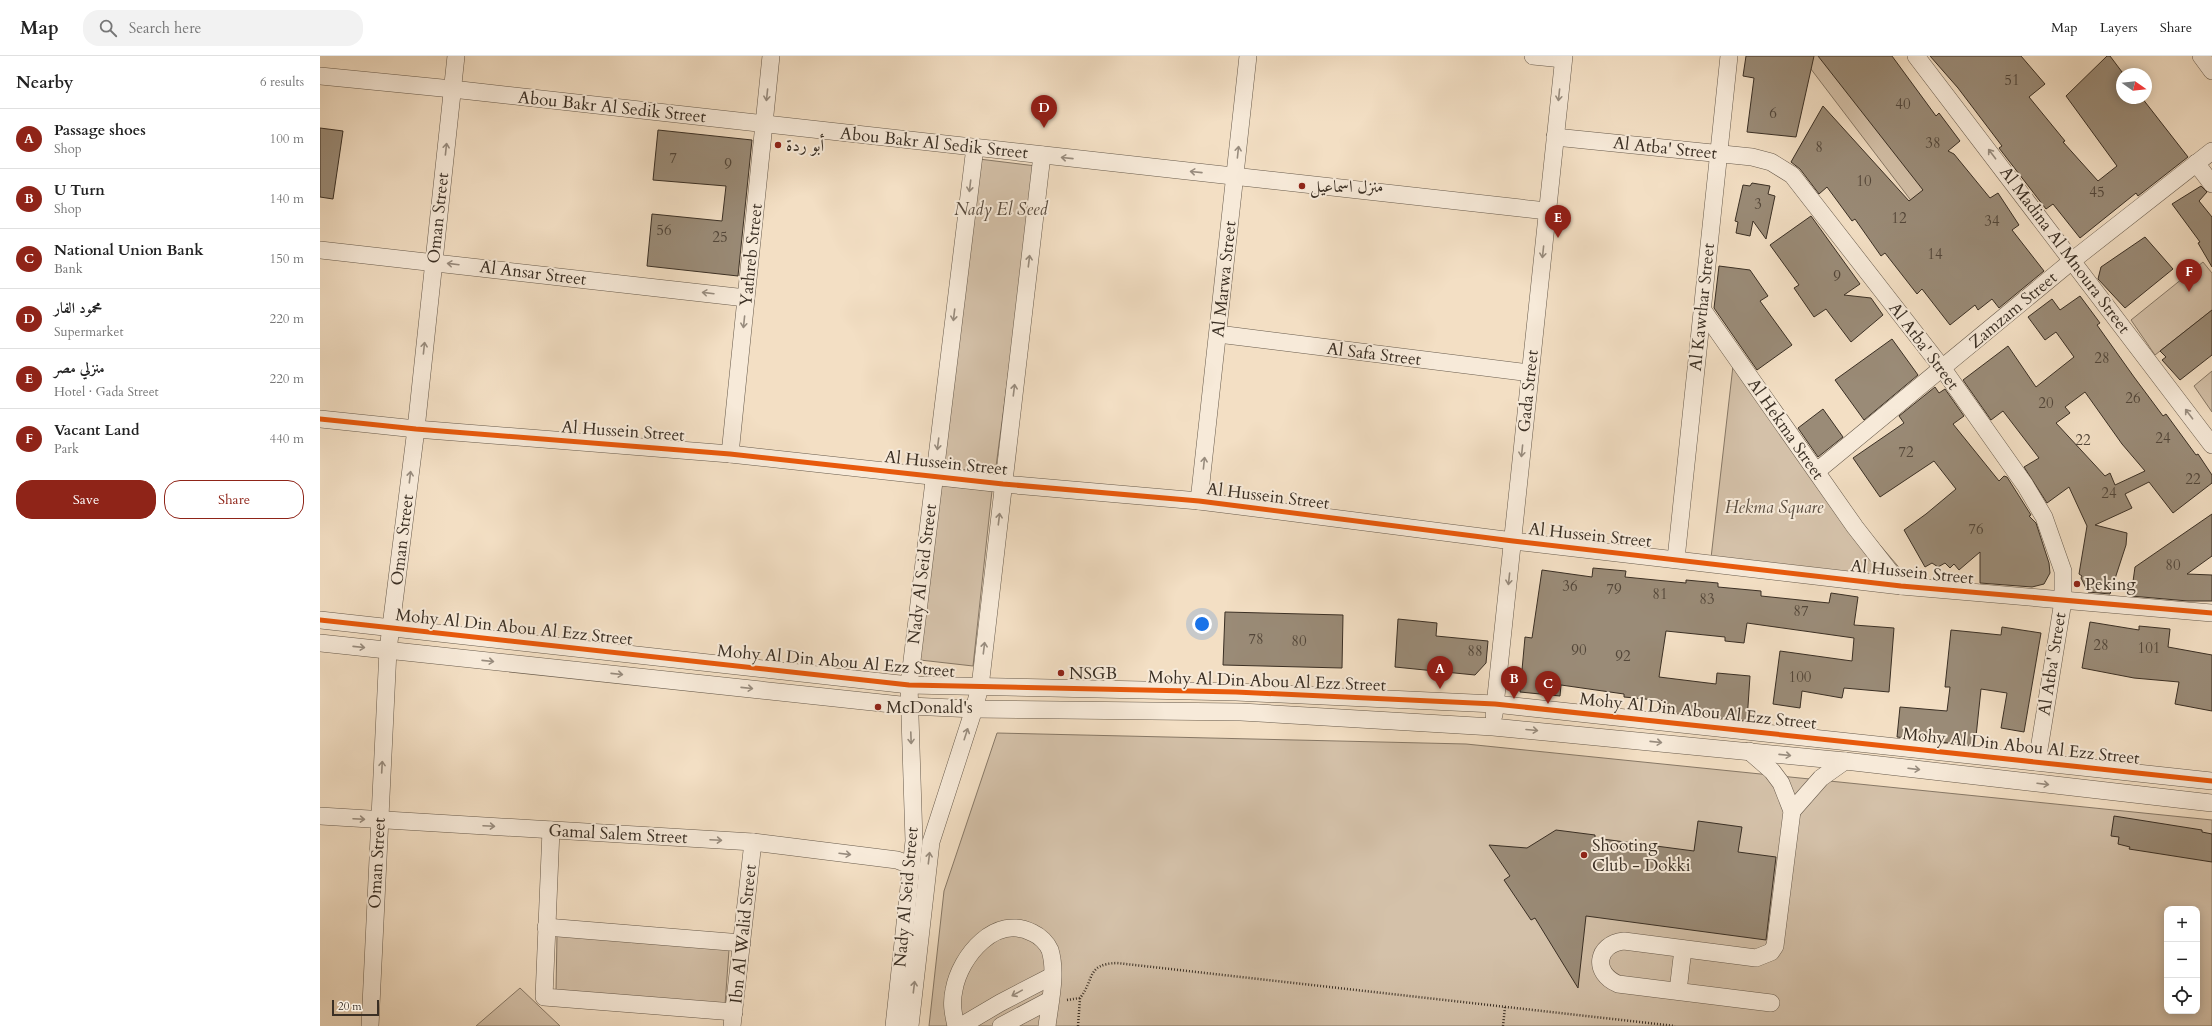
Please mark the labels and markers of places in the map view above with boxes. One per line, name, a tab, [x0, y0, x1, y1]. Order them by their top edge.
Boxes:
pin: D	[1031, 95, 1057, 128]
place label: أبو ردة	[786, 133, 824, 157]
marker: أبو ردة	[773, 140, 783, 150]
place label: منزل اسماعيل	[1310, 175, 1383, 198]
marker: منزل اسماعيل	[1297, 181, 1307, 191]
pin: E	[1545, 205, 1571, 238]
pin: F	[2176, 259, 2202, 292]
place label: Peking	[2085, 573, 2136, 596]
marker: Peking	[2072, 579, 2082, 589]
pin: A	[1427, 656, 1453, 689]
place label: NSGB	[1069, 662, 1117, 685]
pin: B	[1501, 666, 1527, 699]
marker: NSGB	[1056, 668, 1066, 678]
pin: C	[1535, 671, 1561, 704]
place label: McDonald's	[886, 696, 973, 719]
marker: McDonald's	[873, 702, 883, 712]
place label: Shooting Club - Dokki	[1592, 834, 1691, 877]
marker: Shooting Club - Dokki	[1579, 850, 1589, 860]

